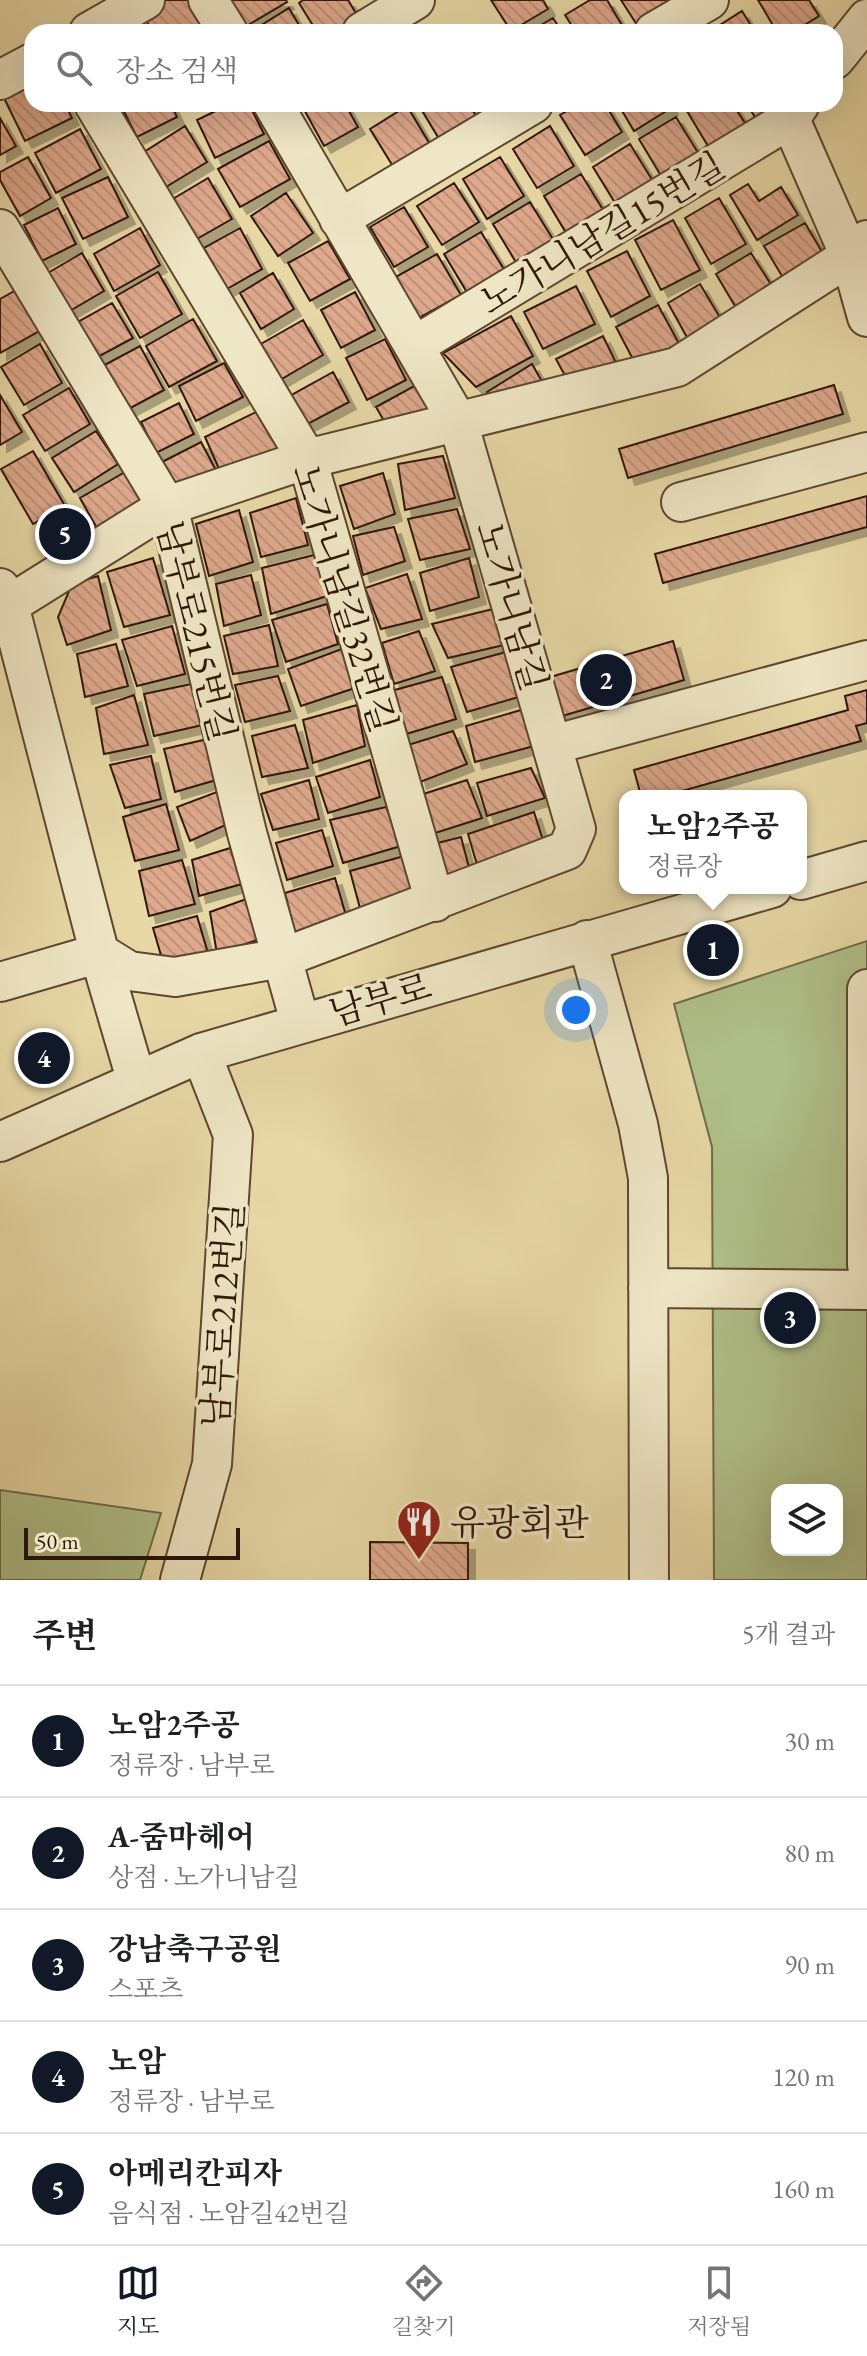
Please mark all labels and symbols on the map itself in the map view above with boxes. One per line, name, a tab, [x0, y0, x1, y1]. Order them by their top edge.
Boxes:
street label: 노가니남길15번길	[471, 142, 734, 325]
street label: 노가니남길32번길	[281, 458, 408, 738]
pin: 5	[39, 504, 91, 564]
street label: 남부로215번길	[146, 516, 247, 746]
street label: 노가니남길	[465, 516, 558, 696]
pin: 2	[580, 650, 632, 710]
pin: 1	[687, 920, 739, 980]
street label: 남부로	[324, 962, 437, 1036]
your location	[556, 990, 596, 1030]
pin: 4	[18, 1028, 70, 1088]
street label: 남부로212번길	[191, 1201, 254, 1429]
pin: 3	[764, 1288, 816, 1348]
restaurant icon: 유광회관	[395, 1498, 443, 1561]
place label: 유광회관	[450, 1499, 589, 1546]
scale bar	[24, 1524, 240, 1560]

